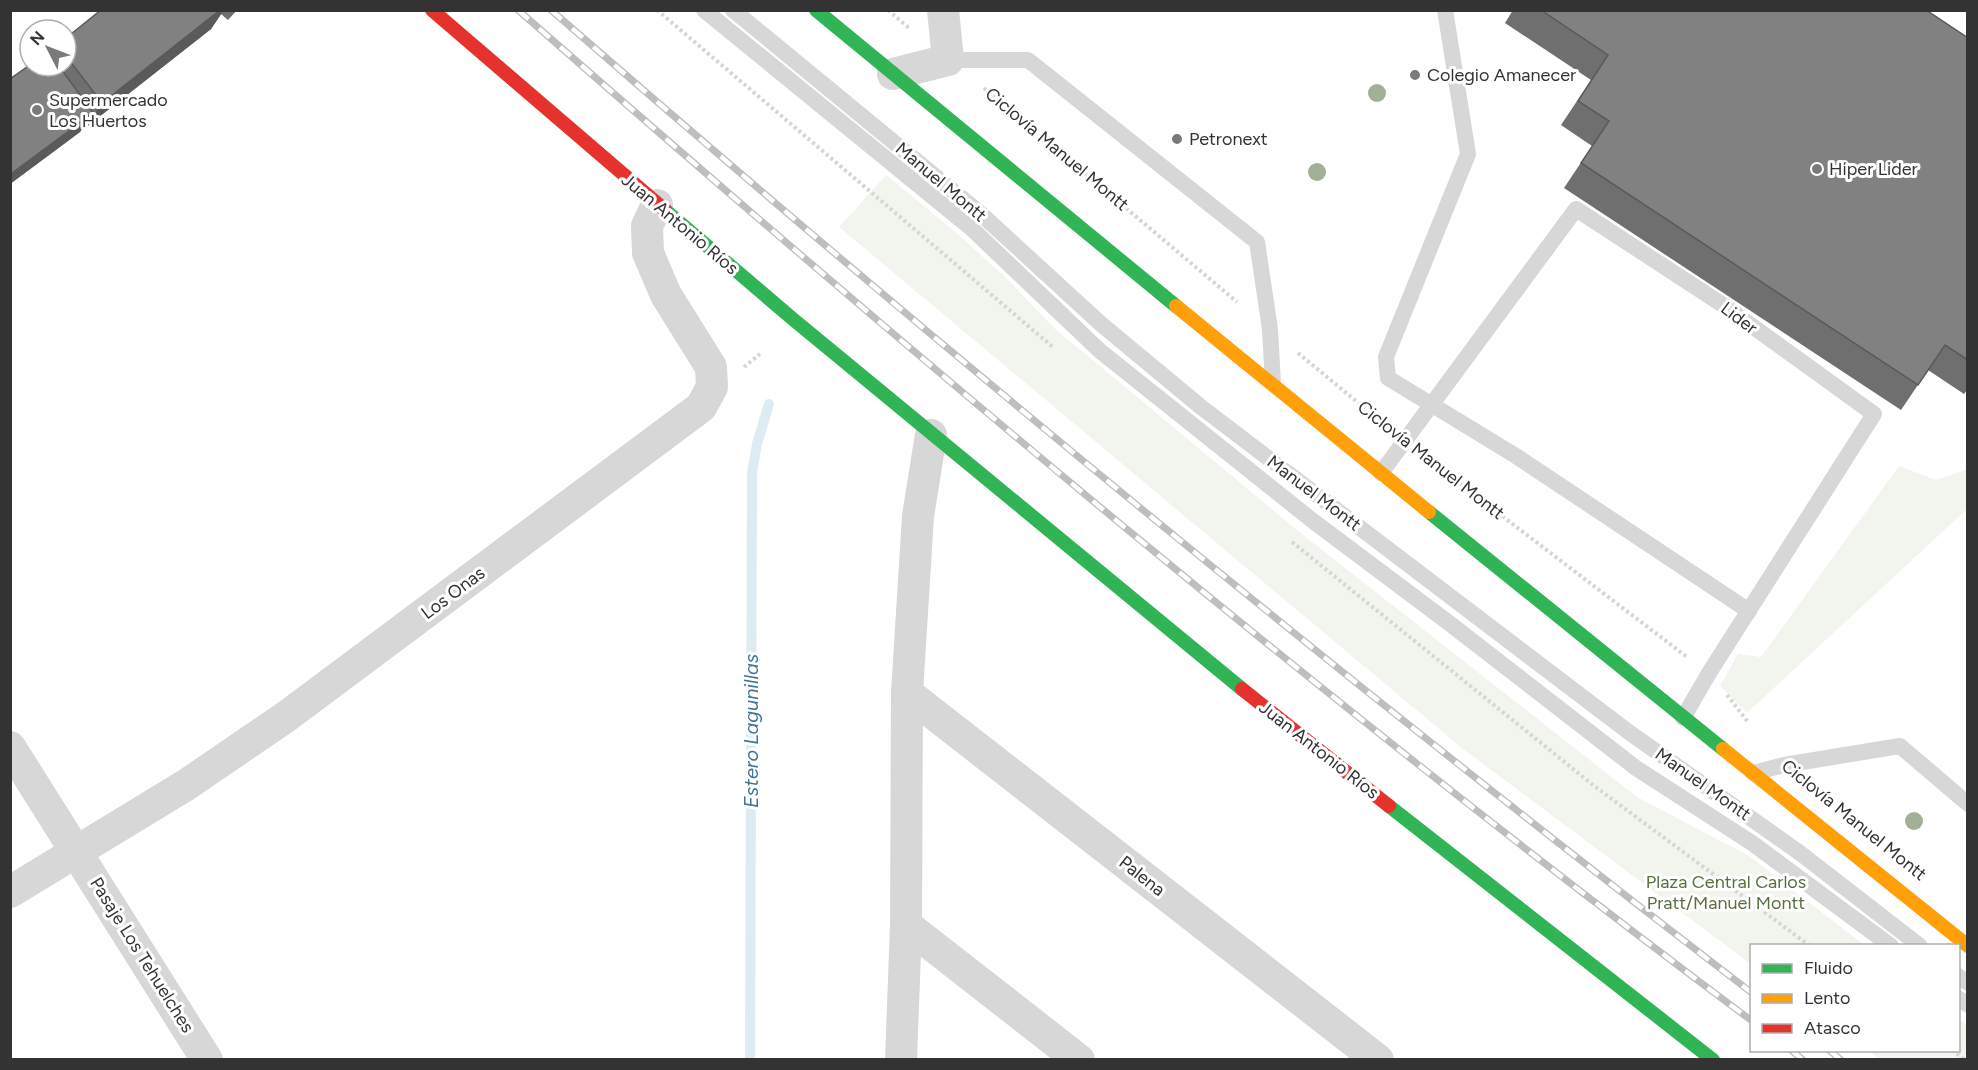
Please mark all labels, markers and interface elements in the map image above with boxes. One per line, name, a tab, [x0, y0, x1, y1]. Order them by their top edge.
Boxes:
north arrow	[18, 18, 78, 78]
text: N	[26, 27, 48, 49]
place label: Colegio Amanecer	[1427, 64, 1576, 86]
marker: Colegio Amanecer	[1408, 68, 1422, 82]
street label: Ciclovía Manuel Montt	[981, 83, 1133, 215]
place label: Supermercado Los Huertos	[49, 89, 168, 132]
marker: Supermercado Los Huertos	[30, 103, 44, 117]
place label: Petronext	[1189, 128, 1268, 150]
marker: Petronext	[1170, 132, 1184, 146]
street label: Manuel Montt	[891, 138, 991, 227]
place label: Hiper Lider	[1829, 158, 1918, 180]
marker: Hiper Lider	[1810, 162, 1824, 176]
street label: Juan Antonio Ríos	[617, 169, 743, 279]
street label: Lider	[1716, 297, 1762, 339]
street label: Ciclovía Manuel Montt	[1353, 396, 1509, 524]
street label: Manuel Montt	[1263, 450, 1366, 536]
street label: Los Onas	[417, 562, 489, 624]
water label: Estero Lagunillas	[739, 653, 763, 808]
street label: Juan Antonio Ríos	[1255, 696, 1383, 804]
street label: Manuel Montt	[1651, 743, 1755, 825]
street label: Ciclovía Manuel Montt	[1777, 755, 1931, 885]
street label: Palena	[1115, 851, 1169, 901]
park label: Plaza Central Carlos Pratt/Manuel Montt	[1646, 871, 1806, 914]
street label: Pasaje Los Tehuelches	[85, 873, 199, 1037]
legend	[1750, 944, 1960, 1052]
text: Fluido	[1804, 957, 1853, 979]
text: Lento	[1804, 987, 1850, 1009]
text: Atasco	[1804, 1017, 1861, 1039]

